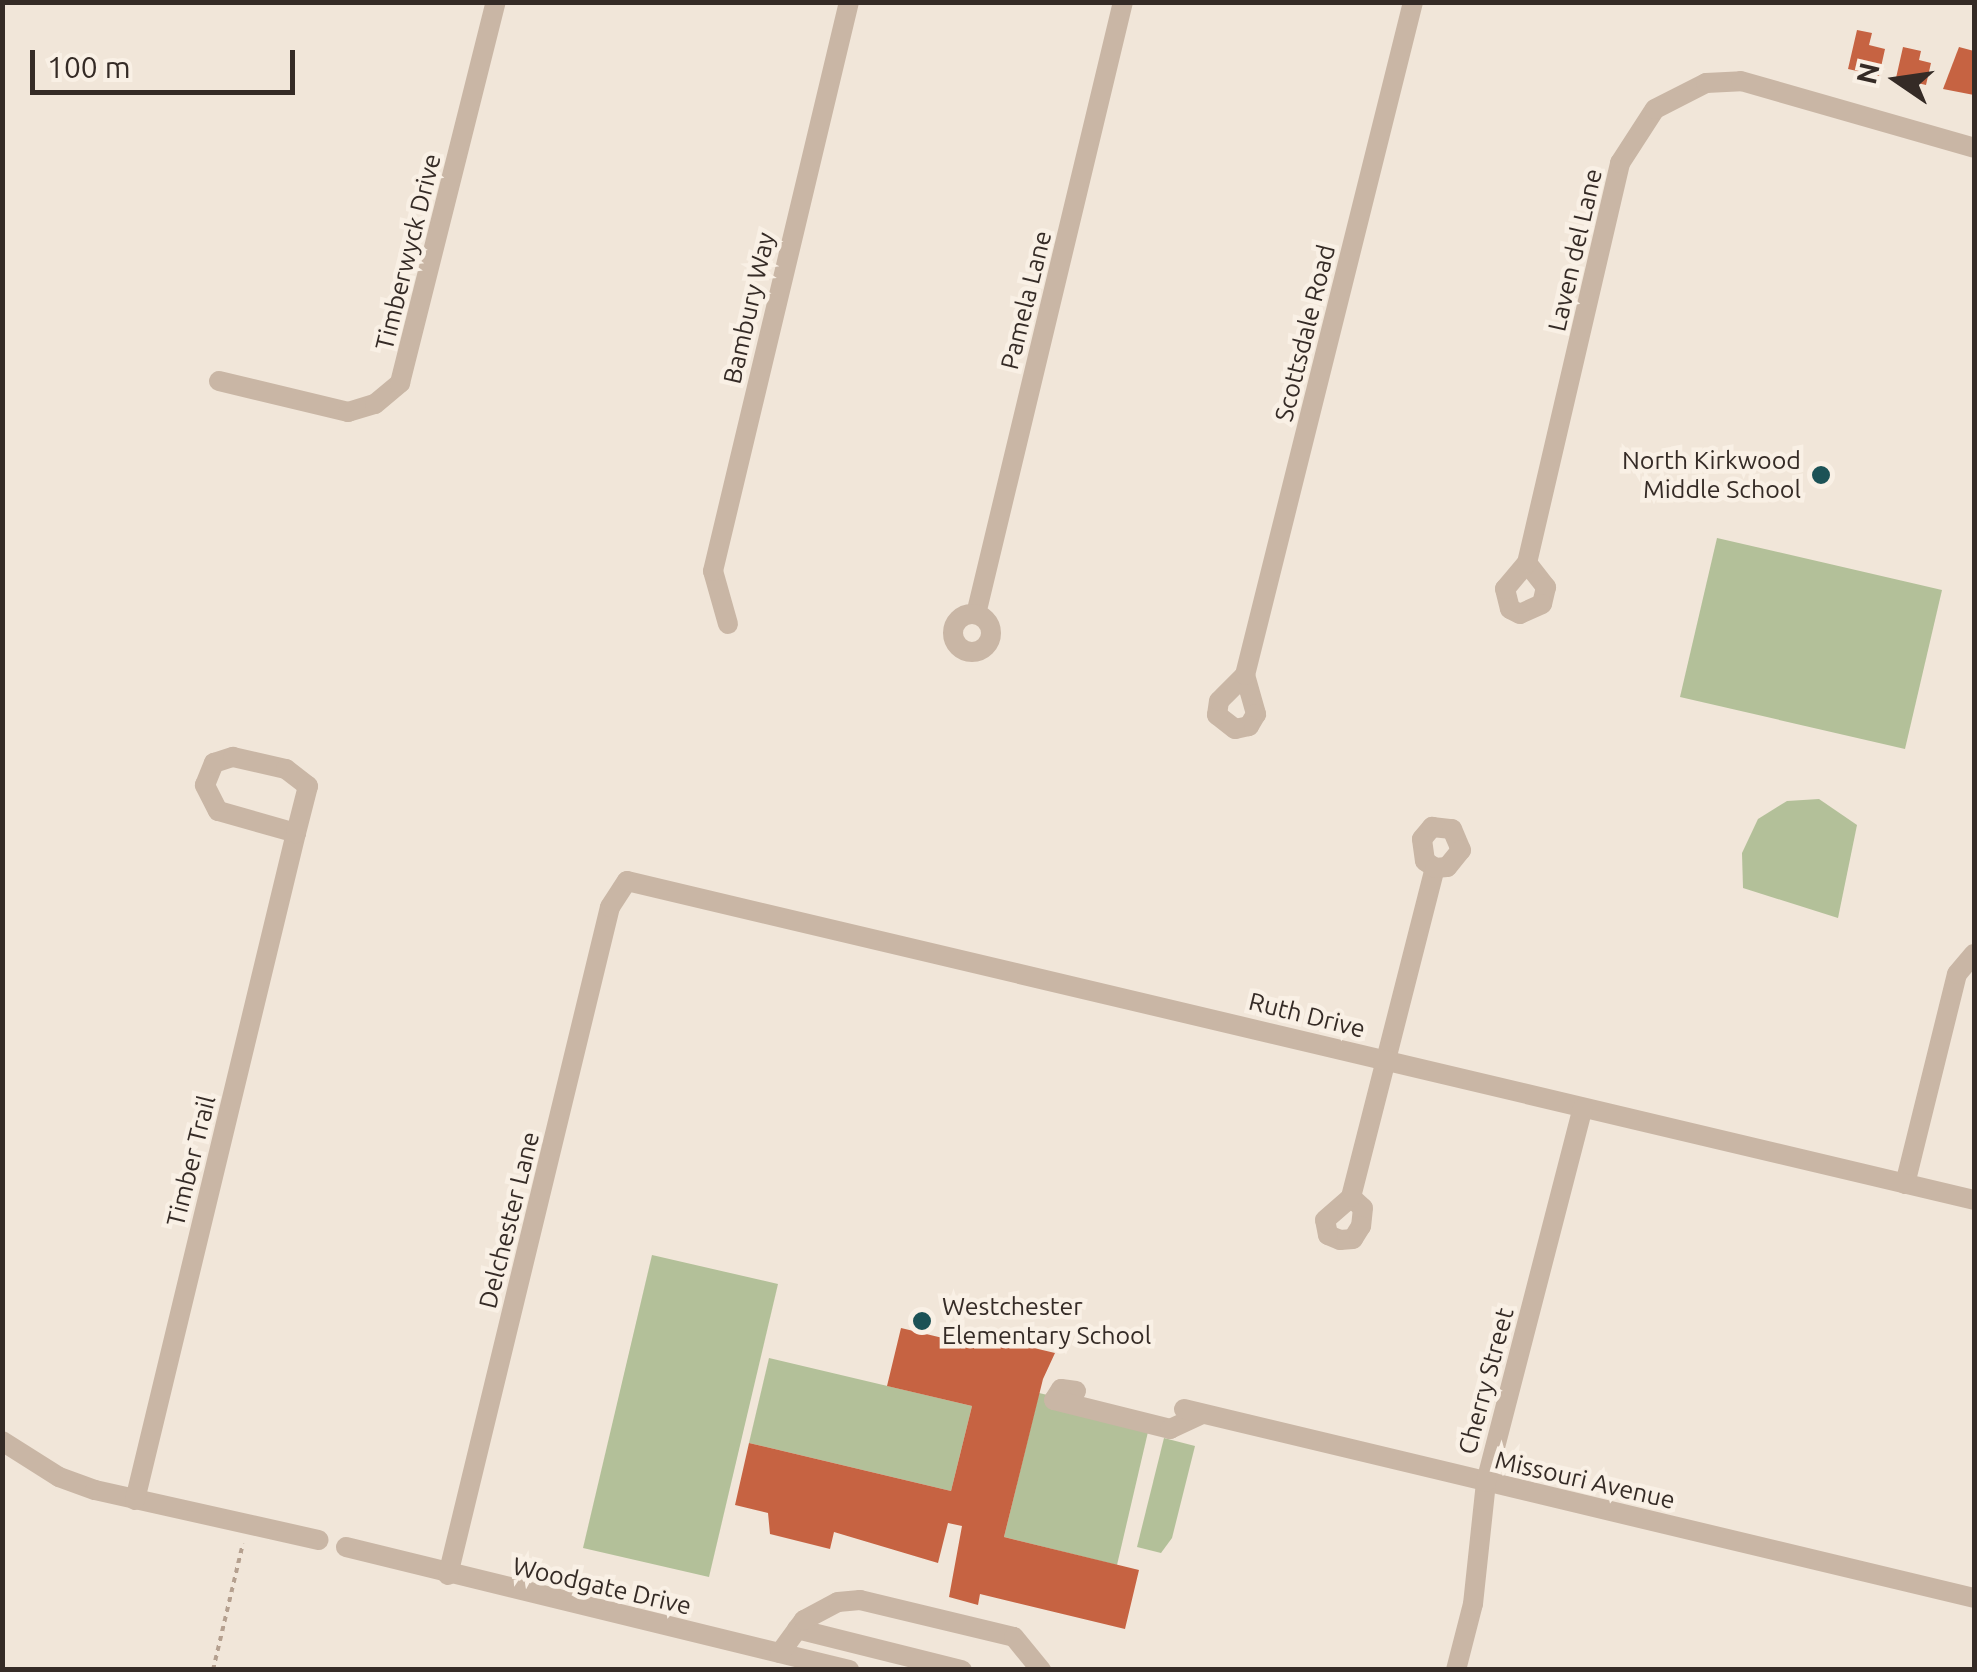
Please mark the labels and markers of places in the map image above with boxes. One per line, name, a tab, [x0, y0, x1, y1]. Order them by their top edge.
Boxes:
place label: North Kirkwood Middle School	[1622, 446, 1801, 505]
marker: North Kirkwood Middle School	[1810, 464, 1832, 486]
place label: Westchester Elementary School	[942, 1292, 1151, 1351]
marker: Westchester Elementary School	[911, 1310, 933, 1332]

